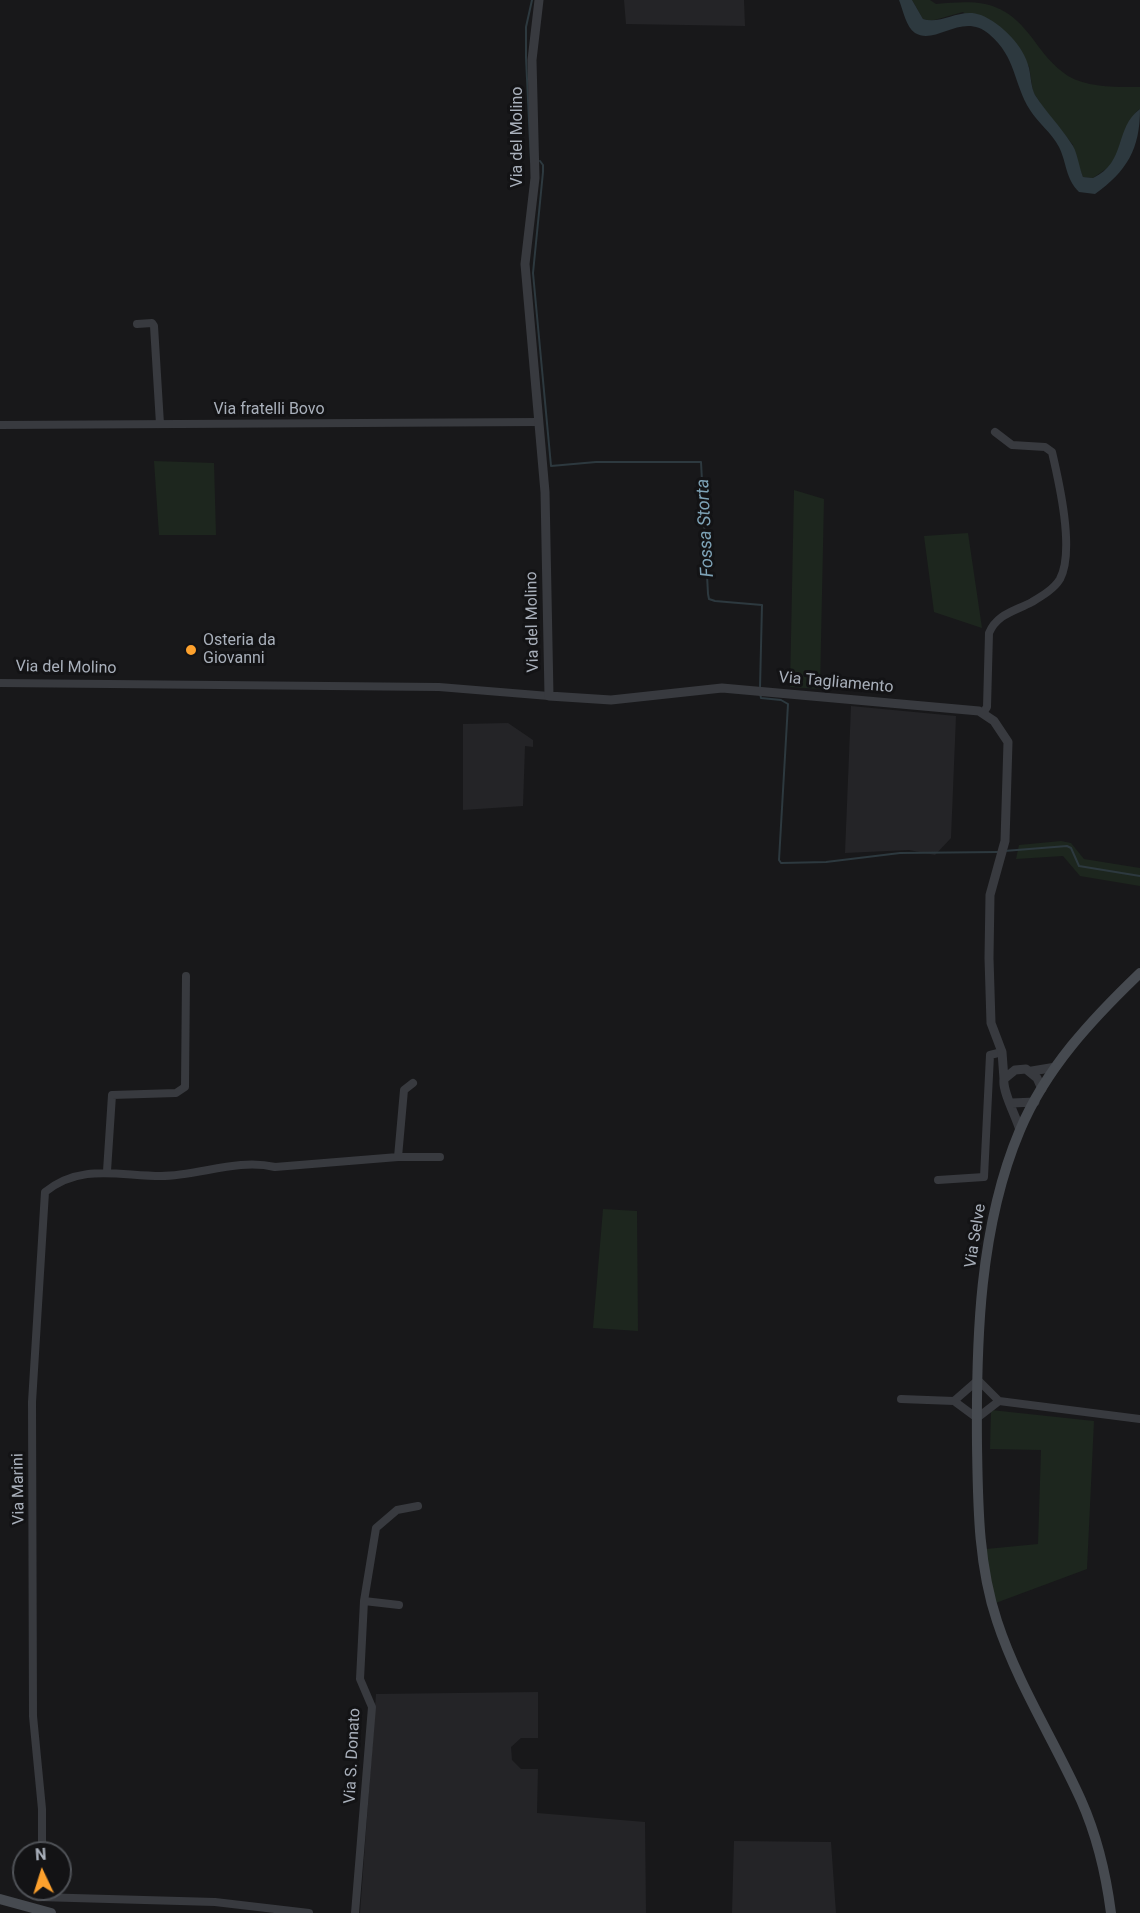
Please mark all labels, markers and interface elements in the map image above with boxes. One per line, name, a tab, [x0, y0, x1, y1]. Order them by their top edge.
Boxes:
street label: Via del Molino	[508, 87, 528, 187]
street label: Via fratelli Bovo	[213, 400, 325, 420]
water label: Fossa Storta	[693, 478, 719, 578]
street label: Via del Molino	[523, 571, 543, 673]
place label: Osteria da Giovanni	[203, 631, 276, 669]
marker: Osteria da Giovanni	[184, 643, 198, 657]
street label: Via del Molino	[15, 658, 117, 678]
street label: Via Tagliamento	[778, 668, 894, 698]
street label: Via Selve	[961, 1203, 991, 1269]
street label: Via Marini	[9, 1453, 29, 1525]
street label: Via S. Donato	[341, 1708, 365, 1804]
north arrow	[12, 1841, 72, 1901]
text: N	[35, 1845, 47, 1864]

